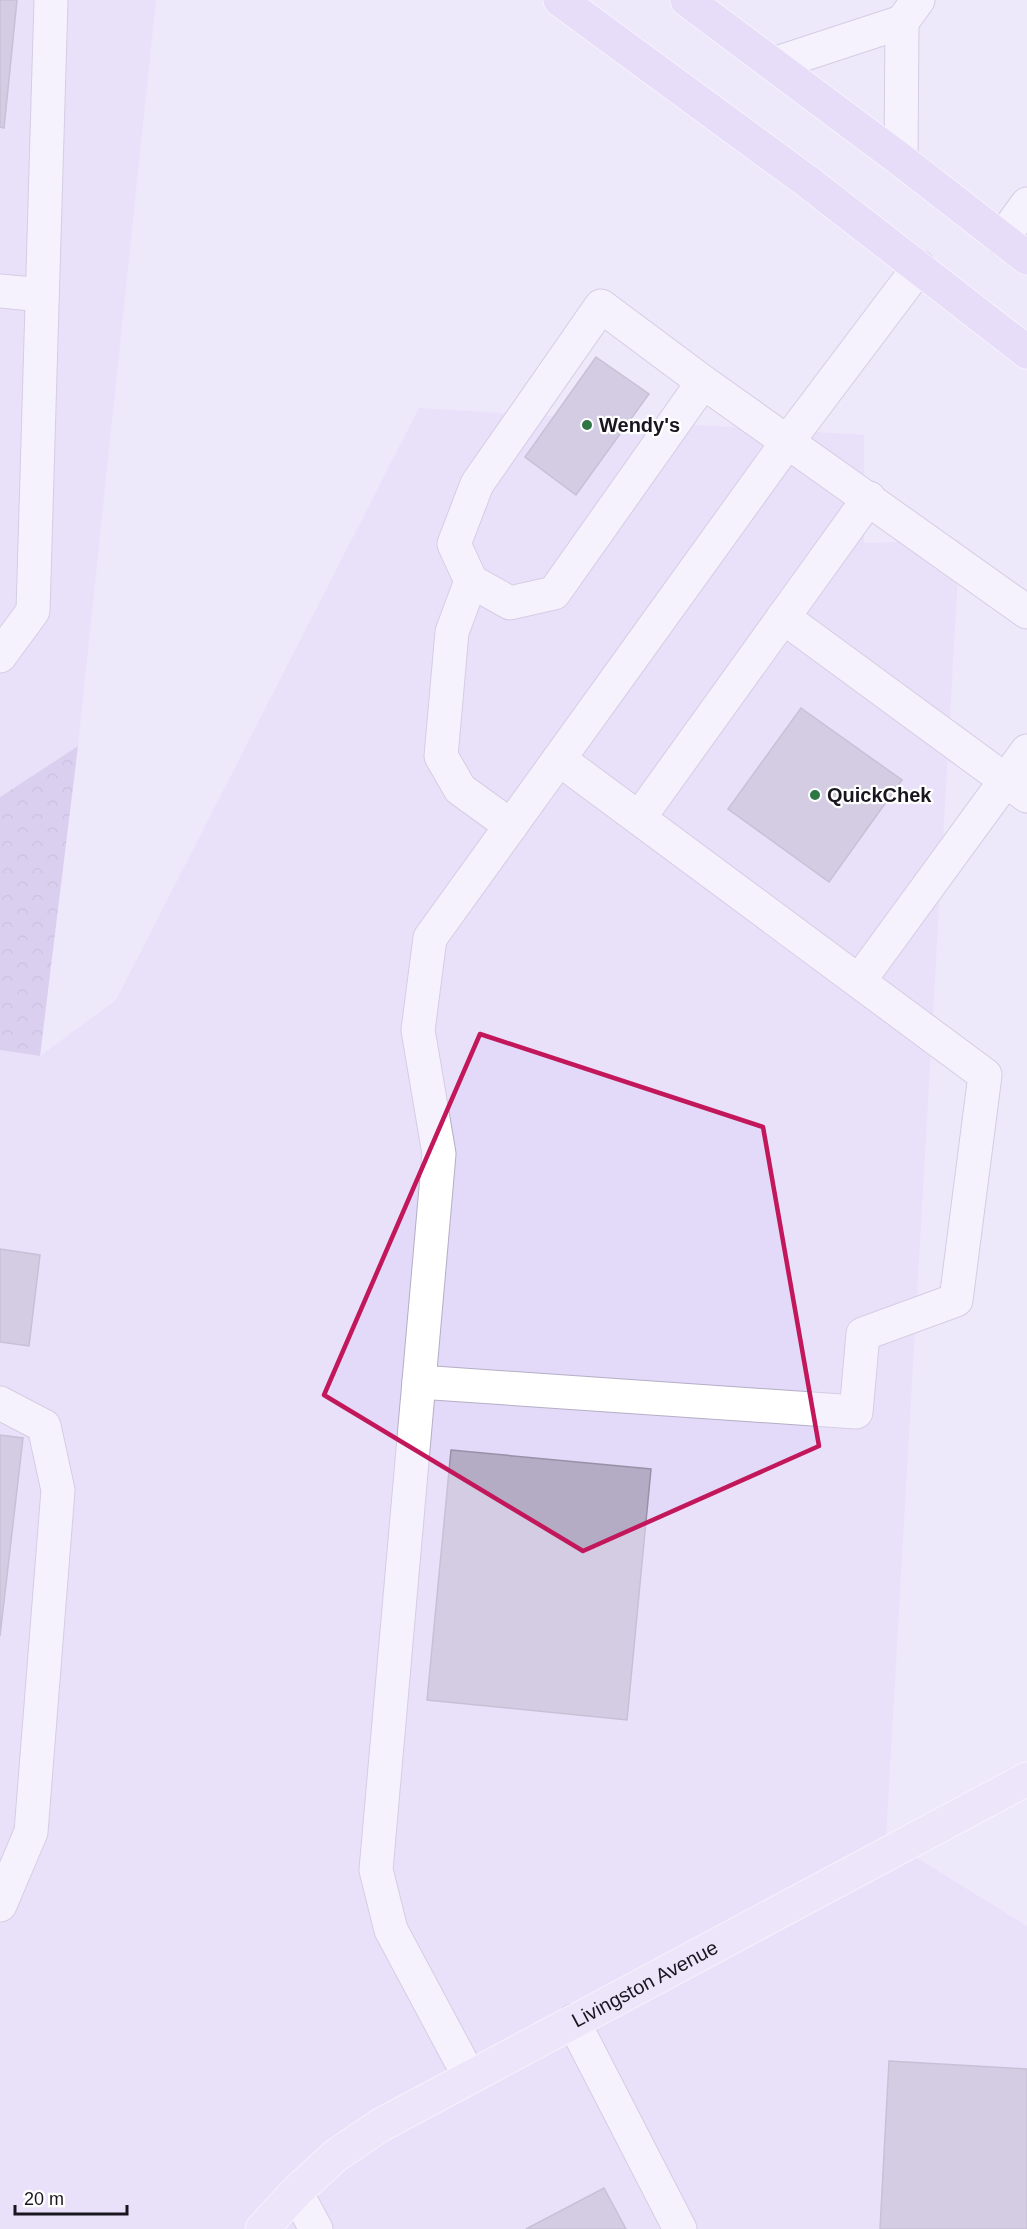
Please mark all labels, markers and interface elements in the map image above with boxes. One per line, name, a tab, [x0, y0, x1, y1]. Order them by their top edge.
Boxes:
place label: Wendy's	[599, 414, 680, 436]
marker: Wendy's	[580, 418, 594, 432]
place label: QuickChek	[827, 784, 932, 806]
marker: QuickChek	[808, 788, 822, 802]
street label: Livingston Avenue	[568, 1936, 721, 2032]
scale bar	[15, 2178, 128, 2216]
text: 20 m	[24, 2189, 64, 2209]

